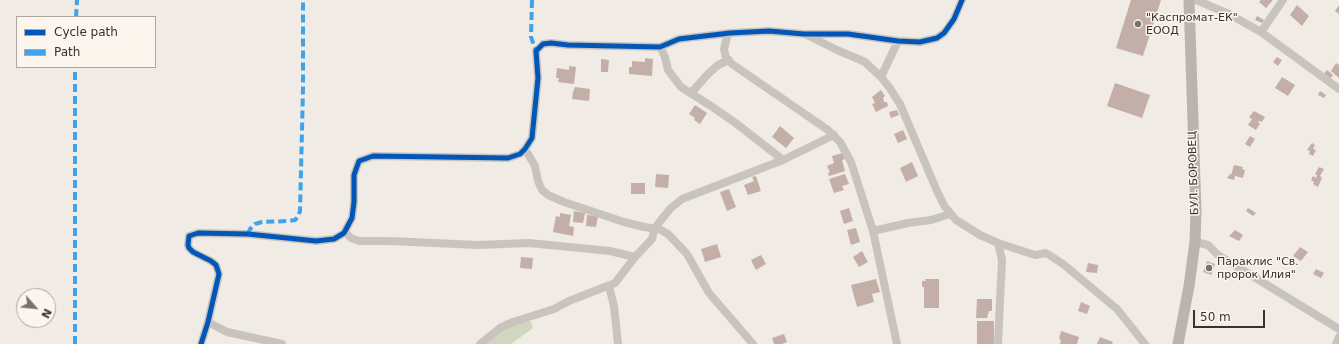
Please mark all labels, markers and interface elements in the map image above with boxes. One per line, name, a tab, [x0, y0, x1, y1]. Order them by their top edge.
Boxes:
place label: "Каспромат-ЕК" ЕООД	[1146, 11, 1238, 37]
legend	[16, 16, 156, 68]
marker: "Каспромат-ЕК" ЕООД	[1133, 19, 1143, 29]
text: Cycle path	[54, 25, 118, 39]
text: Path	[54, 45, 80, 59]
street label: БУЛ. БОРОВЕЦ	[1186, 131, 1202, 215]
place label: Параклис "Св. пророк Илия"	[1217, 255, 1299, 281]
marker: Параклис "Св. пророк Илия"	[1204, 263, 1214, 273]
north arrow	[16, 288, 56, 328]
scale bar	[1195, 302, 1267, 328]
text: N	[38, 306, 54, 320]
text: 50 m	[1200, 310, 1231, 324]

